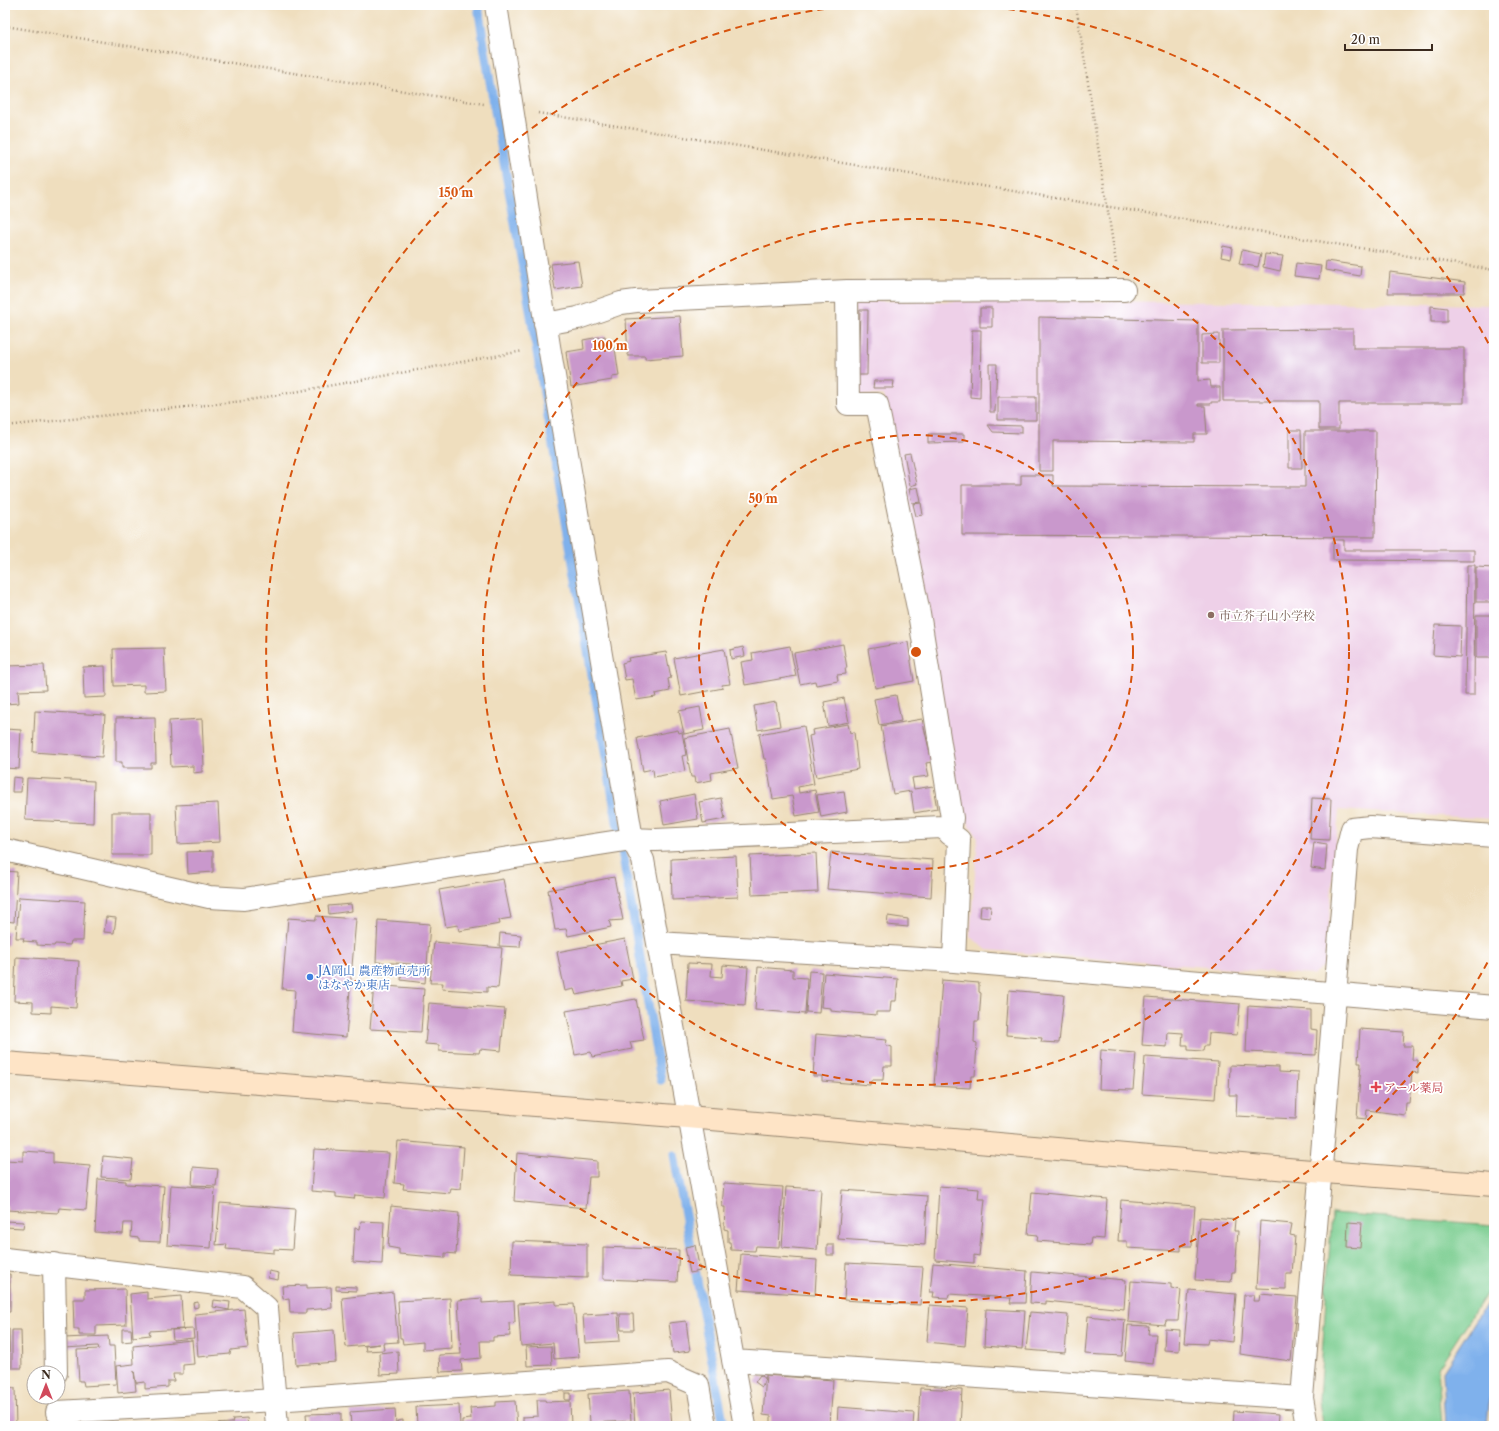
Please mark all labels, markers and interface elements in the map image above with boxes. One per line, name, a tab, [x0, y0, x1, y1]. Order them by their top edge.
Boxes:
scale bar	[1345, 26, 1432, 52]
text: 20 m	[1351, 32, 1380, 47]
text: 150 m	[439, 185, 473, 200]
text: 100 m	[592, 338, 628, 353]
text: 50 m	[748, 491, 778, 506]
place label: 市立芥子山小学校	[1219, 608, 1315, 623]
marker: 市立芥子山小学校	[1206, 610, 1216, 620]
centre of rings	[909, 645, 923, 659]
place label: JA岡山 農産物直売所 はなやか東店	[316, 963, 430, 992]
marker: JA岡山 農産物直売所 はなやか東店	[305, 972, 315, 982]
place label: アール薬局	[1384, 1080, 1443, 1095]
marker: アール薬局	[1371, 1082, 1381, 1092]
north arrow	[26, 1365, 66, 1405]
text: N	[41, 1368, 51, 1382]

